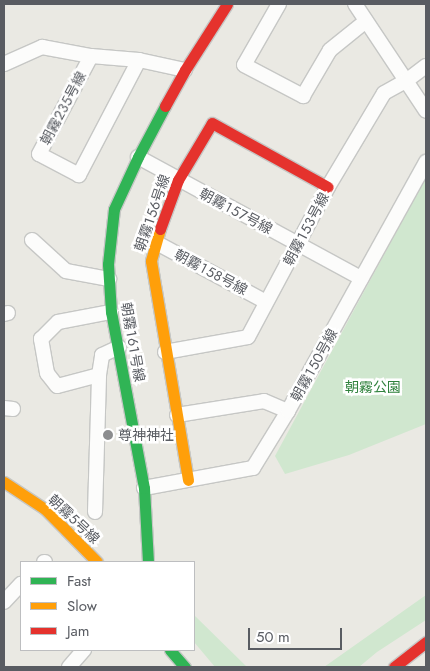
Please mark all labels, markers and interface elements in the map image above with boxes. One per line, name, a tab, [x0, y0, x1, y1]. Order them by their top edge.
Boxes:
street label: 朝霧２３５号線	[37, 69, 89, 147]
street label: 朝霧１５６号線	[131, 172, 173, 254]
street label: 朝霧１５７号線	[197, 185, 275, 237]
street label: 朝霧１５３号線	[280, 190, 332, 268]
street label: 朝霧１５８号線	[172, 246, 250, 298]
street label: 朝霧１６１号線	[118, 301, 148, 383]
street label: 朝霧１５０号線	[287, 326, 341, 404]
park label: 朝霧公園	[345, 379, 401, 395]
place label: 尊神神社	[118, 427, 174, 443]
marker: 尊神神社	[102, 429, 114, 441]
street label: 朝霧５号線	[45, 491, 103, 547]
legend	[20, 561, 195, 651]
text: Fast	[67, 570, 91, 592]
text: Slow	[67, 595, 97, 617]
scale bar	[250, 618, 344, 650]
text: Jam	[67, 620, 90, 642]
text: 50 m	[256, 626, 290, 648]

